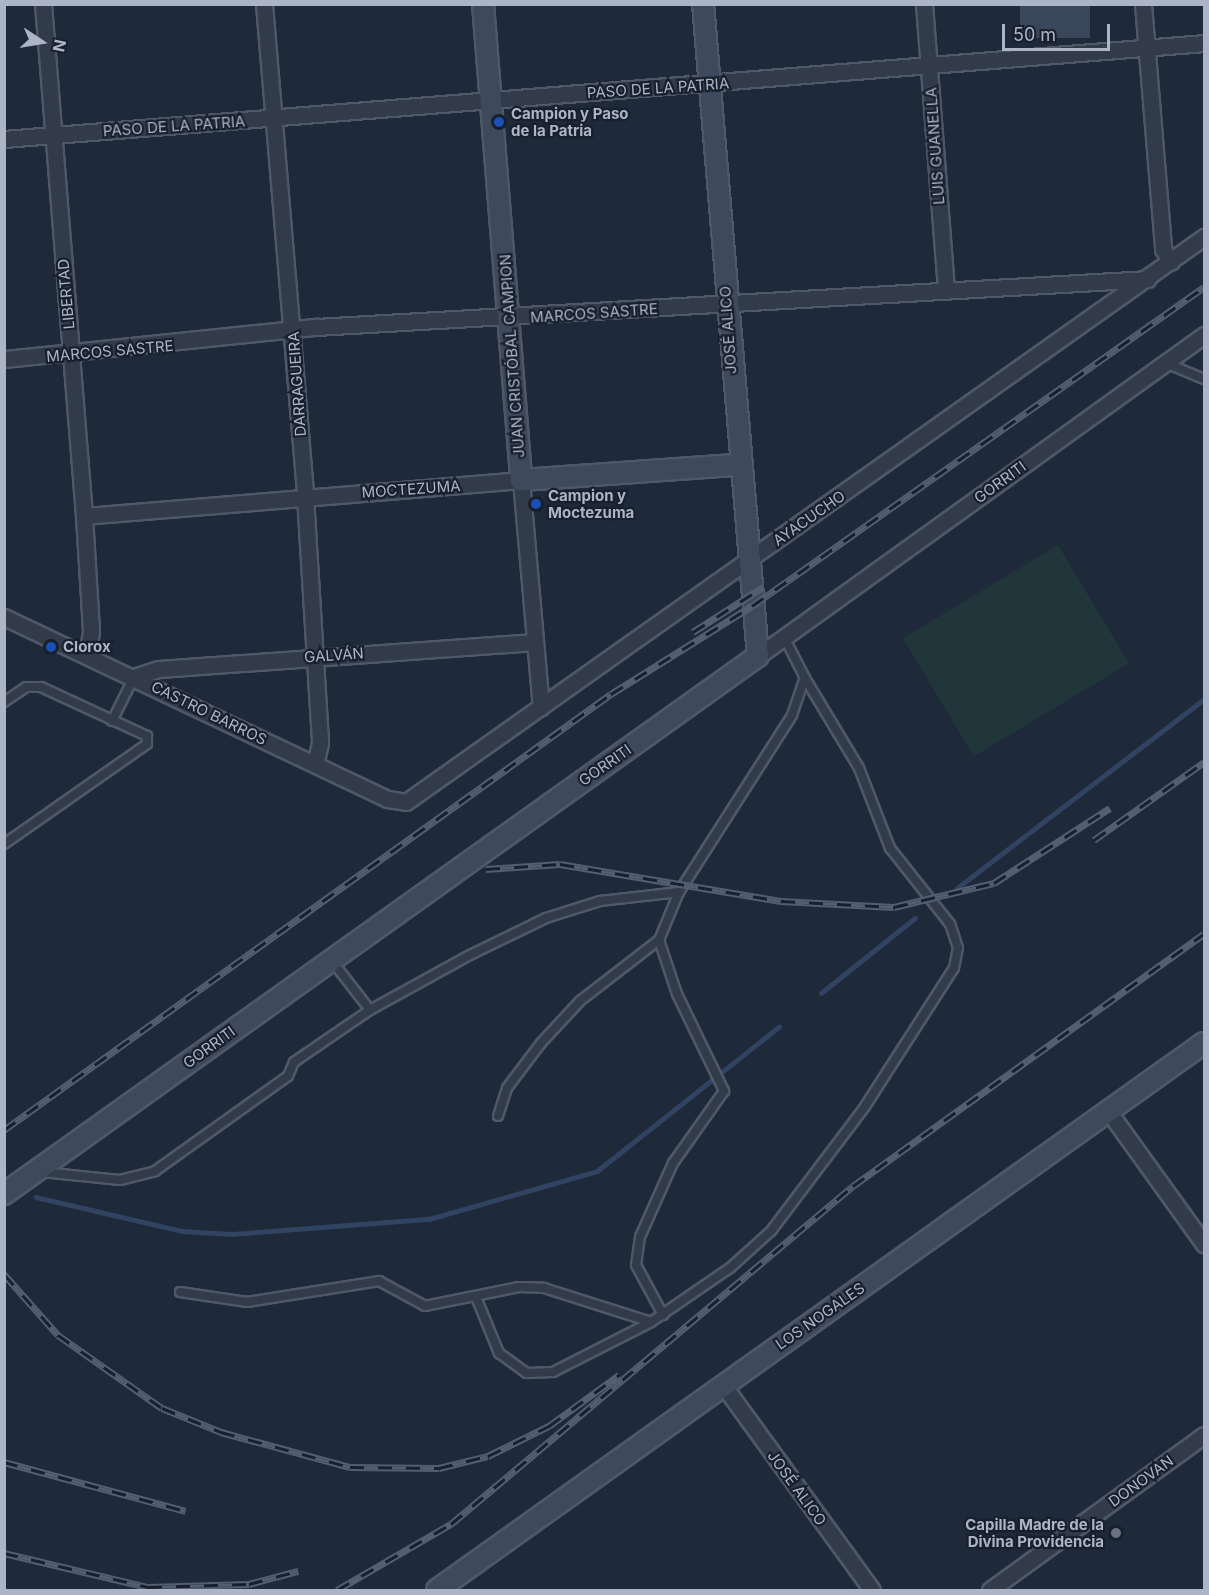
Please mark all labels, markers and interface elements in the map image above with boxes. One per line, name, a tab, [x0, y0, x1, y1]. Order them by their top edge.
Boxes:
north arrow	[12, 12, 72, 72]
scale bar	[1005, 12, 1113, 50]
text: 50 m	[1013, 24, 1056, 45]
text: N	[49, 38, 71, 54]
street label: PASO DE LA PATRIA	[586, 74, 730, 102]
street label: LUIS GUANELLA	[922, 87, 948, 205]
place label: Campion y Paso de la Patria	[511, 104, 629, 139]
street label: PASO DE LA PATRIA	[102, 112, 246, 140]
marker: Campion y Paso de la Patria	[492, 115, 506, 129]
street label: JUAN CRISTÓBAL CAMPION	[496, 254, 528, 458]
street label: LIBERTAD	[54, 258, 78, 330]
street label: JOSÉ ALICO	[716, 285, 740, 375]
street label: MARCOS SASTRE	[530, 300, 658, 326]
street label: DARRAGUEIRA	[284, 331, 310, 437]
street label: MARCOS SASTRE	[46, 336, 174, 366]
street label: GORRITI	[971, 457, 1029, 507]
street label: MOCTEZUMA	[361, 477, 461, 501]
place label: Campion y Moctezuma	[548, 486, 634, 521]
street label: AYACUCHO	[769, 487, 849, 549]
marker: Campion y Moctezuma	[529, 497, 543, 511]
place label: Clorox	[63, 638, 111, 656]
marker: Clorox	[44, 640, 58, 654]
street label: GALVÁN	[304, 644, 364, 666]
street label: CASTRO BARROS	[148, 677, 270, 749]
street label: GORRITI	[575, 741, 635, 789]
street label: GORRITI	[180, 1022, 238, 1072]
street label: LOS NOGALES	[772, 1279, 868, 1353]
street label: JOSÉ ALICO	[764, 1447, 830, 1529]
street label: DONOVAN	[1105, 1452, 1177, 1510]
place label: Capilla Madre de la Divina Providencia	[965, 1515, 1104, 1550]
marker: Capilla Madre de la Divina Providencia	[1109, 1526, 1123, 1540]

